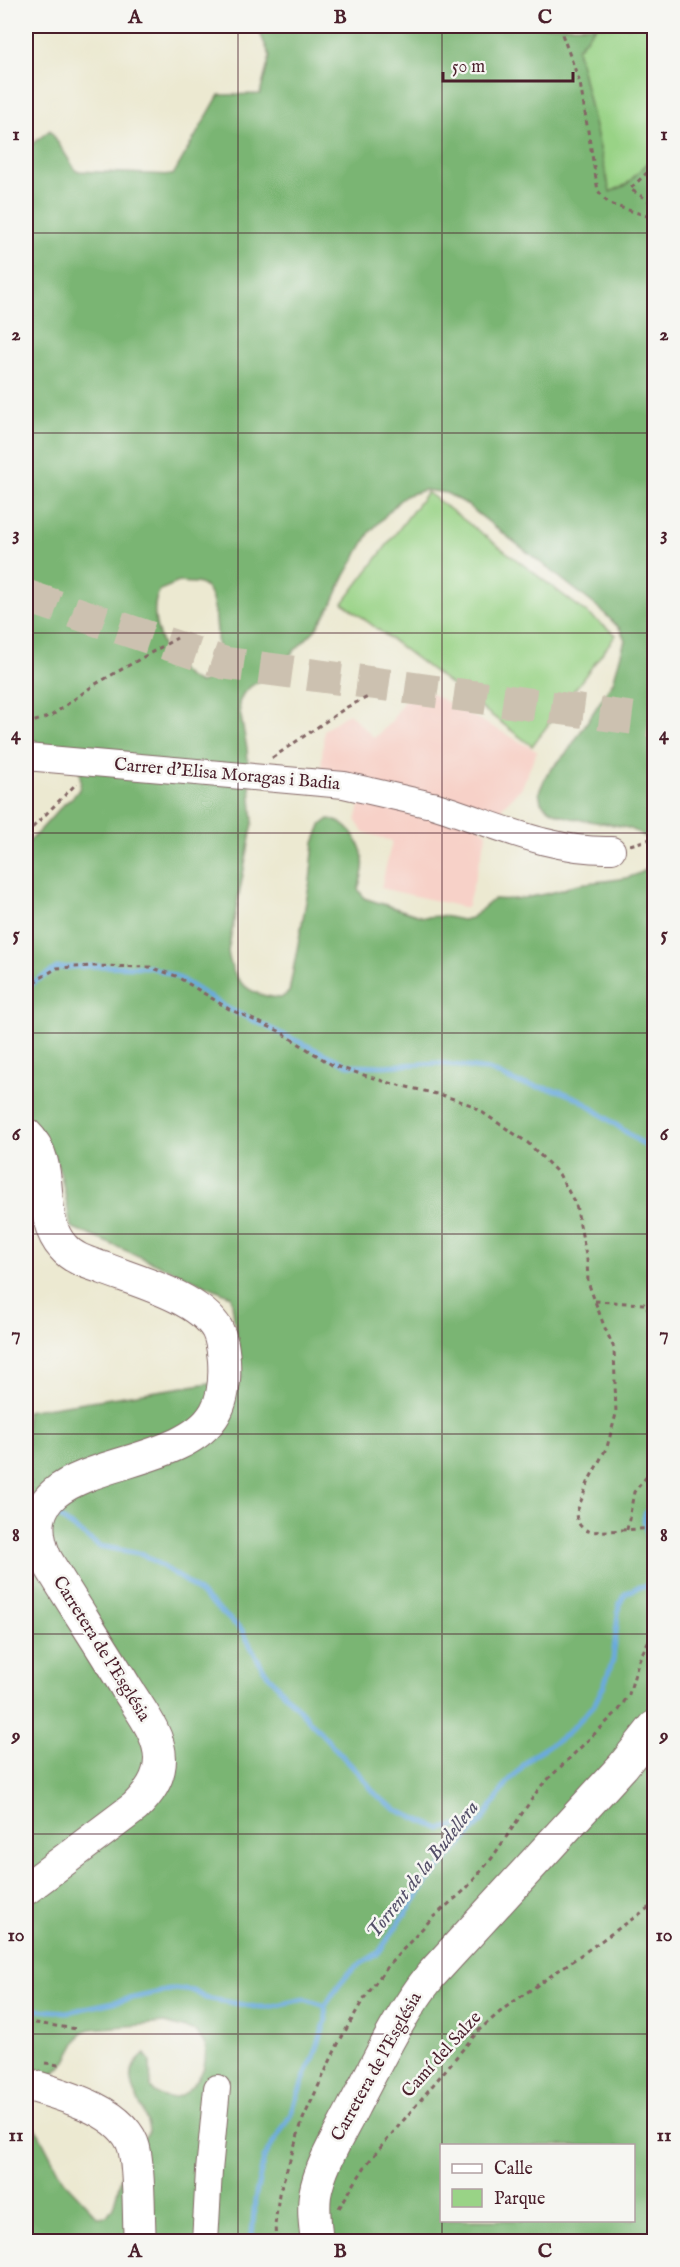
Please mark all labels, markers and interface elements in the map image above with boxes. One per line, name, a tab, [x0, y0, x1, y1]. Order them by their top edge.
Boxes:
text: A	[127, 5, 143, 30]
text: B	[333, 5, 347, 30]
text: C	[538, 5, 552, 30]
scale bar	[443, 45, 574, 83]
text: 50 m	[452, 56, 485, 79]
text: 1	[12, 122, 20, 147]
text: 1	[660, 122, 668, 147]
text: 2	[11, 322, 21, 347]
text: 2	[659, 322, 669, 347]
text: 3	[12, 522, 20, 547]
text: 3	[660, 522, 668, 547]
text: 4	[11, 722, 22, 747]
text: 4	[659, 722, 670, 747]
street label: Carrer d'Elisa Moragas i Badia	[113, 754, 341, 796]
text: 5	[12, 922, 20, 947]
text: 5	[660, 922, 668, 947]
text: 6	[12, 1122, 22, 1147]
text: 6	[660, 1122, 670, 1147]
text: 7	[11, 1322, 21, 1347]
text: 7	[659, 1322, 669, 1347]
text: 8	[12, 1523, 20, 1548]
text: 8	[660, 1523, 668, 1548]
street label: Carretera de l'Església	[47, 1572, 155, 1726]
text: 9	[11, 1723, 21, 1748]
text: 9	[659, 1723, 669, 1748]
water label: Torrent de la Budellera	[361, 1796, 485, 1944]
text: 10	[7, 1923, 25, 1948]
text: 10	[655, 1923, 673, 1948]
street label: Carretera de l'Església	[326, 1988, 428, 2146]
street label: Camí del Salze	[397, 2007, 487, 2103]
text: 11	[9, 2123, 23, 2148]
text: 11	[657, 2123, 671, 2148]
legend	[440, 2144, 635, 2222]
text: Calle	[494, 2158, 533, 2181]
text: Parque	[494, 2188, 545, 2211]
text: A	[127, 2239, 143, 2264]
text: B	[333, 2239, 347, 2264]
text: C	[538, 2239, 552, 2264]

